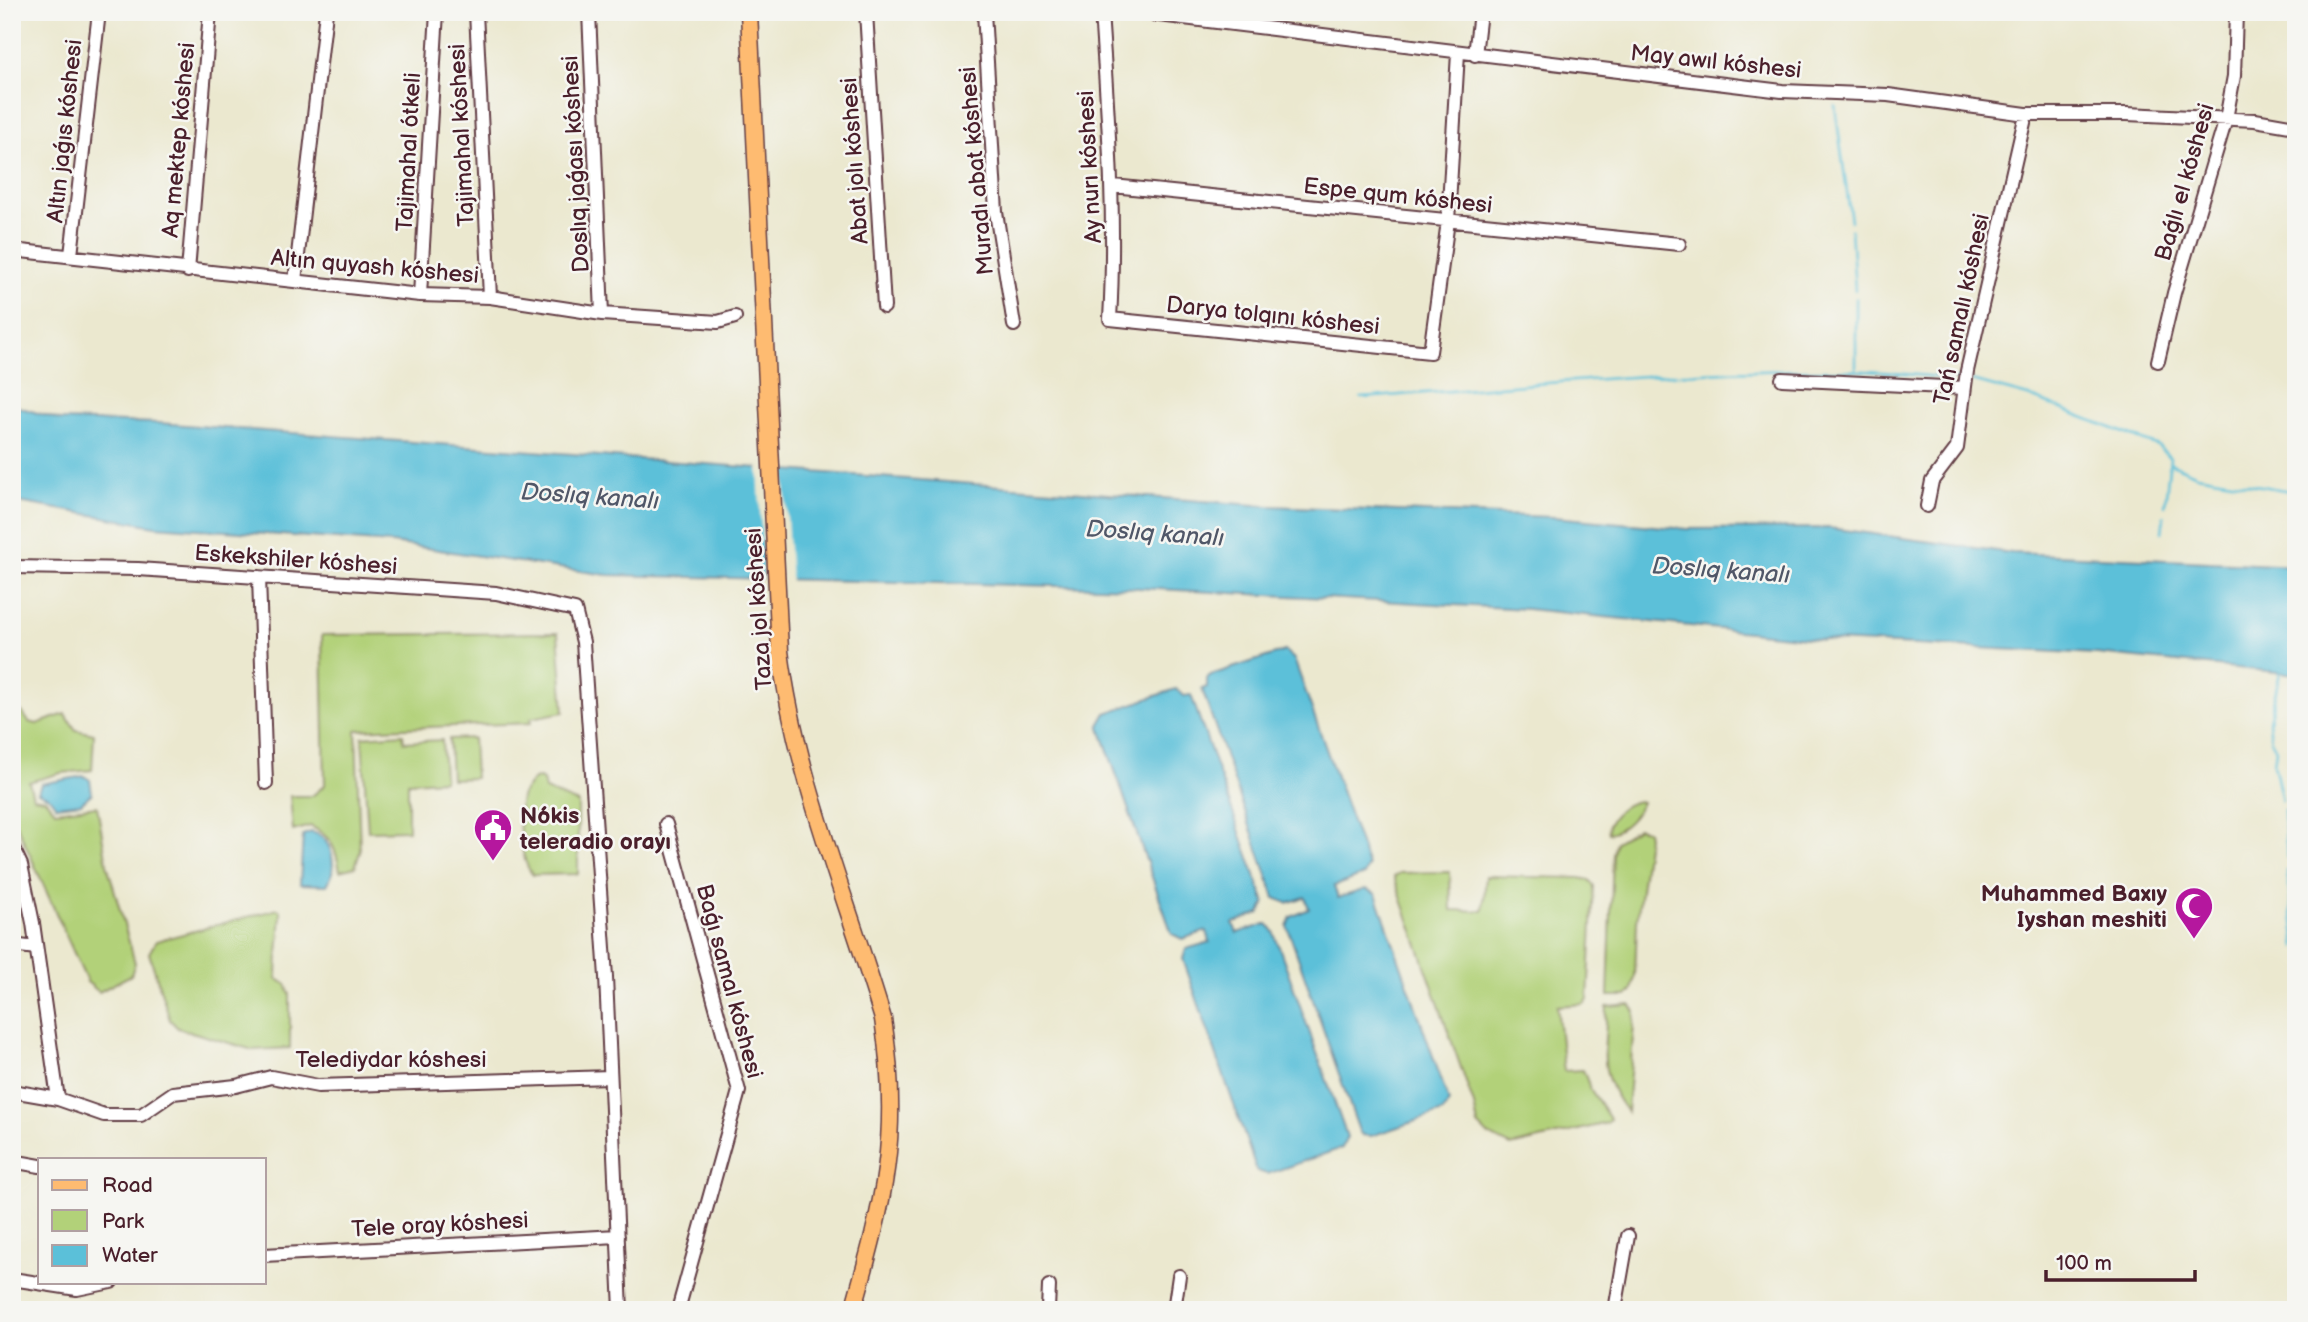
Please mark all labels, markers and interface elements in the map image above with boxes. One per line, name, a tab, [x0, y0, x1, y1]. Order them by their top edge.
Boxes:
street label: Altın jaǵıs kóshesi	[41, 38, 89, 224]
street label: May awıl kóshesi	[1629, 39, 1803, 85]
street label: Aq mektep kóshesi	[157, 41, 201, 239]
street label: Tajimahal kóshesi	[443, 43, 481, 227]
street label: Doslıq jaǵası kóshesi	[556, 55, 596, 273]
street label: Muradı abat kóshesi	[954, 66, 1000, 276]
street label: Tajimahal ótkeli	[391, 72, 427, 232]
street label: Abat jolı kóshesi	[835, 77, 875, 245]
street label: Ay nurı kóshesi	[1072, 90, 1108, 244]
street label: Baǵlı el kóshesi	[2149, 100, 2221, 264]
street label: Espe qum kóshesi	[1302, 172, 1494, 220]
street label: Tań samalı kóshesi	[1928, 211, 1996, 407]
street label: Altın quyash kóshesi	[270, 244, 480, 290]
street label: Darya tolqını kóshesi	[1165, 291, 1381, 341]
water label: Doslıq kanalı	[520, 477, 660, 516]
water label: Doslıq kanalı	[1085, 514, 1225, 553]
street label: Taza jol kóshesi	[739, 527, 779, 691]
street label: Eskekshiler kóshesi	[193, 539, 398, 581]
water label: Doslıq kanalı	[1651, 551, 1791, 590]
place label: Nókis teleradio orayı	[519, 802, 671, 856]
public building icon: Nókis teleradio orayı	[472, 807, 514, 862]
place label: Muhammed Baxıy Iyshan meshiti	[1981, 880, 2167, 934]
street label: Baǵı samal kóshesi	[690, 881, 768, 1081]
mosque icon: Muhammed Baxıy Iyshan meshiti	[2173, 885, 2215, 940]
street label: Telediydar kóshesi	[295, 1046, 487, 1074]
legend	[38, 1158, 266, 1284]
text: Road	[102, 1173, 153, 1198]
street label: Tele oray kóshesi	[351, 1206, 529, 1244]
text: Park	[102, 1209, 145, 1234]
scale bar	[2046, 1238, 2194, 1282]
text: Water	[102, 1243, 158, 1268]
text: 100 m	[2056, 1251, 2112, 1276]

